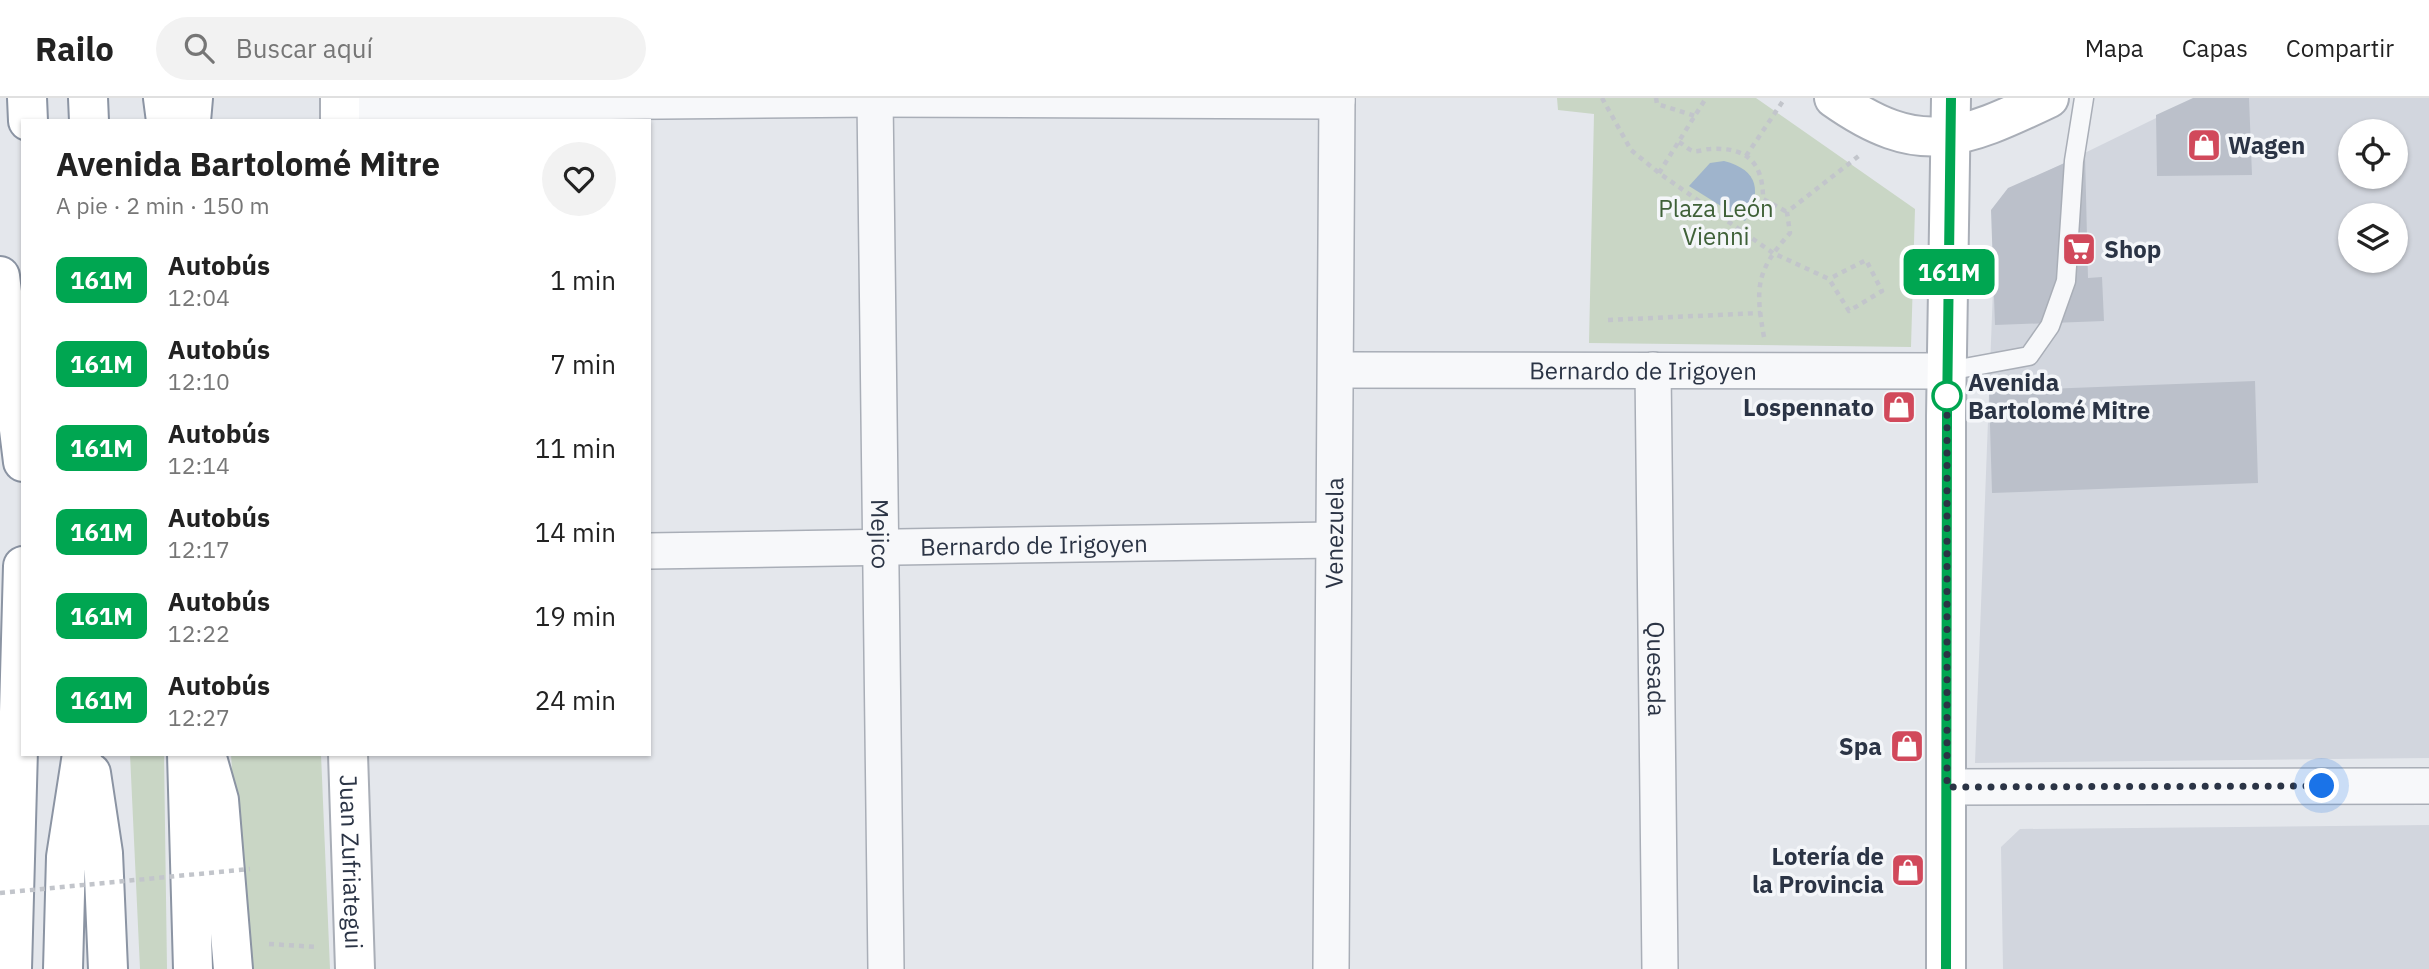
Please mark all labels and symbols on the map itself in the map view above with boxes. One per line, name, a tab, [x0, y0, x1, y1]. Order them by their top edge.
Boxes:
shop icon: Wagen	[2185, 126, 2223, 164]
place label: Wagen	[2228, 129, 2305, 161]
park label: Plaza León Vienni	[1658, 192, 1774, 252]
supermarket icon: Shop	[2060, 230, 2098, 268]
place label: Shop	[2104, 233, 2161, 265]
line badge: 161M	[1900, 249, 1998, 295]
street label: Bernardo de Irigoyen	[1529, 354, 1757, 387]
place label: Avenida Bartolomé Mitre	[1968, 366, 2150, 426]
marker: Avenida Bartolomé Mitre	[1932, 381, 1962, 411]
shop icon: Lospennato	[1880, 388, 1918, 426]
place label: Lospennato	[1743, 391, 1874, 423]
street label: Venezuela	[1318, 477, 1350, 589]
street label: Mejico	[864, 499, 897, 569]
street label: Bernardo de Irigoyen	[920, 527, 1148, 563]
street label: Quesada	[1640, 621, 1673, 717]
shop icon: Spa	[1888, 727, 1926, 765]
place label: Spa	[1839, 730, 1882, 762]
your location	[2304, 768, 2339, 803]
street label: Juan Zufriategui	[333, 774, 370, 950]
place label: Lotería de la Provincia	[1752, 840, 1884, 900]
shop icon: Lotería de la Provincia	[1889, 851, 1927, 889]

